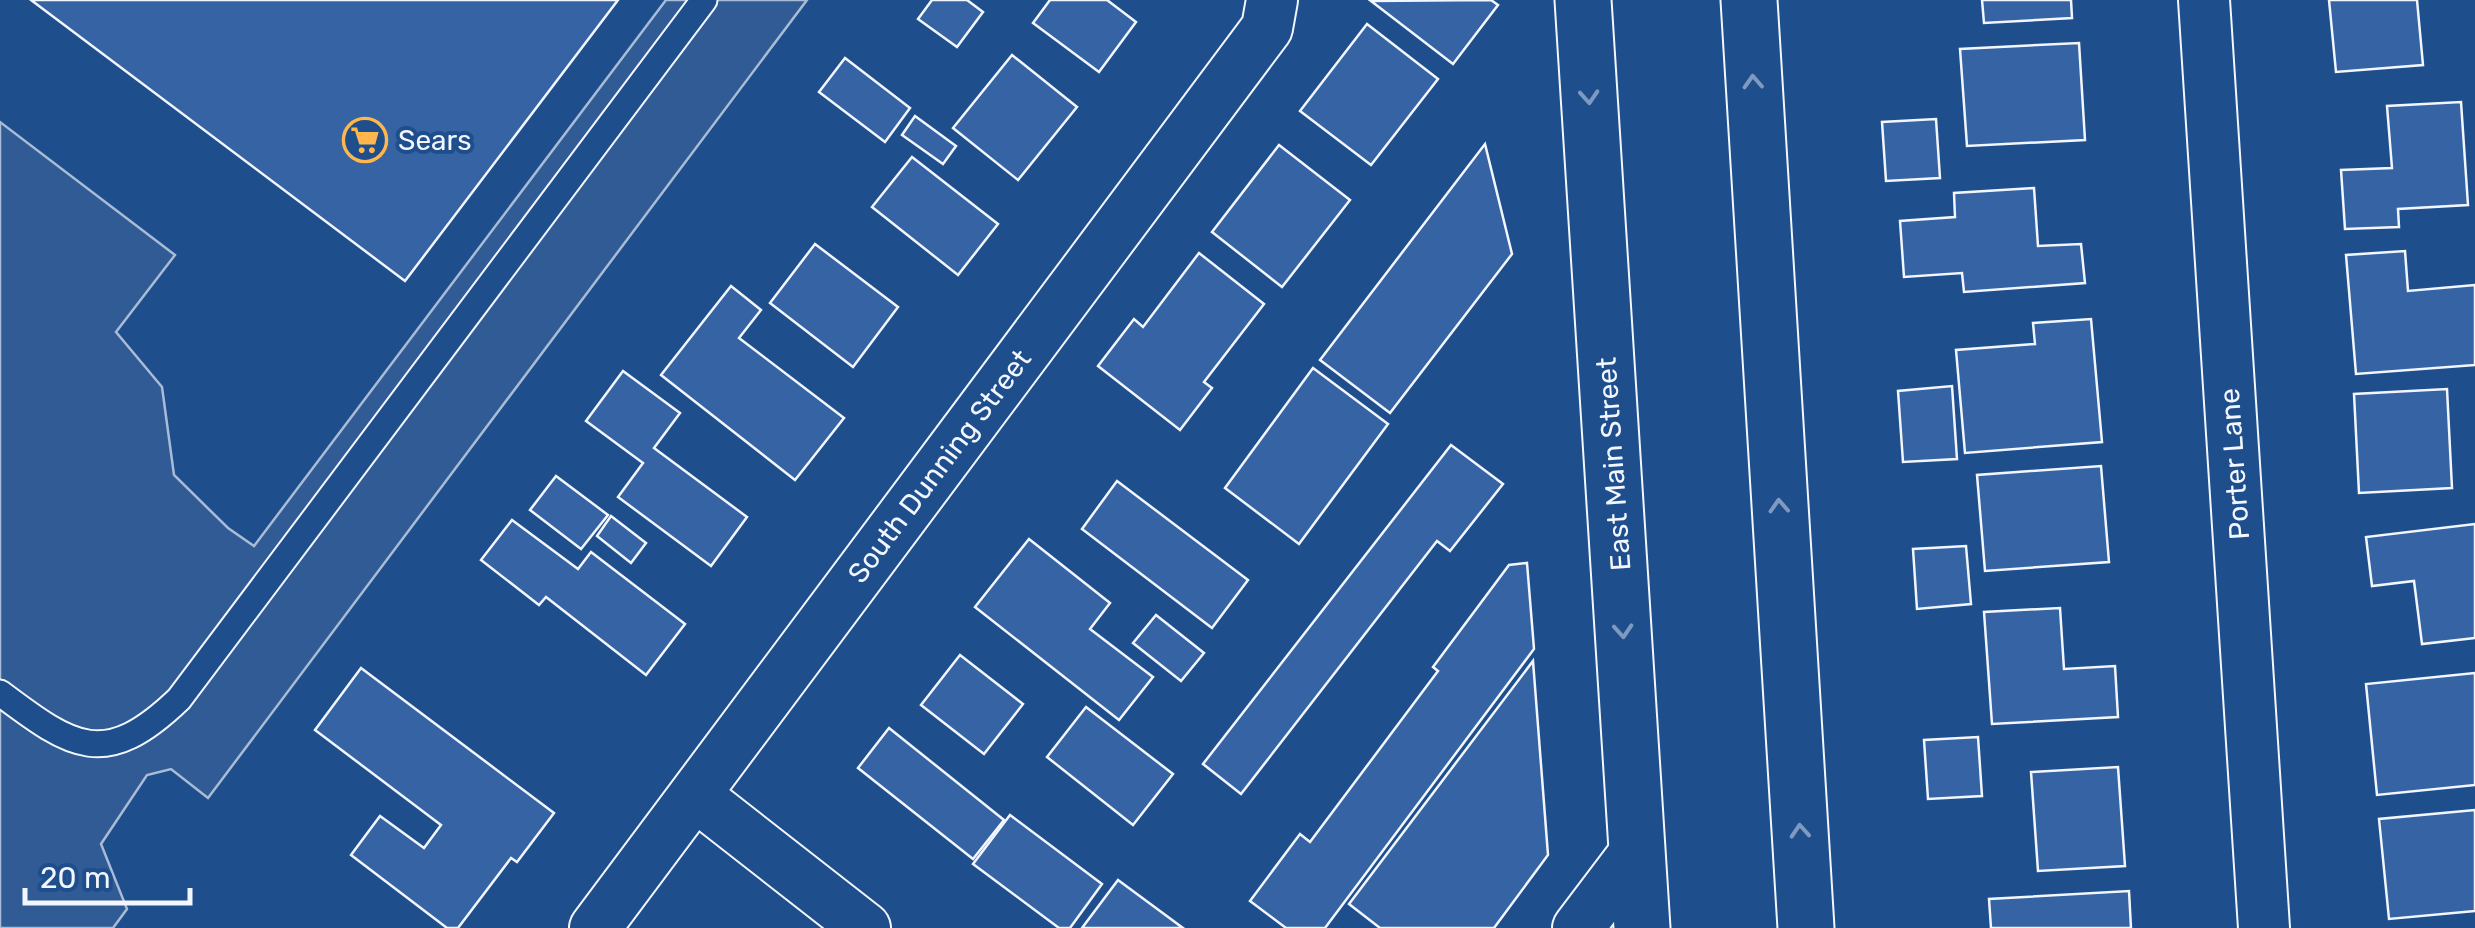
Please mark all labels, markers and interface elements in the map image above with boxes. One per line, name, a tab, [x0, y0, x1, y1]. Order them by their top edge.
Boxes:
one-way arrow	[1743, 73, 1764, 89]
one-way arrow	[1578, 90, 1599, 106]
supermarket icon: Sears	[342, 117, 388, 163]
place label: Sears	[398, 124, 471, 157]
street label: South Dunning Street	[841, 343, 1038, 589]
street label: East Main Street	[1590, 356, 1637, 572]
street label: Porter Lane	[2213, 387, 2256, 541]
one-way arrow	[1769, 498, 1790, 514]
one-way arrow	[1612, 624, 1633, 640]
one-way arrow	[1790, 822, 1811, 838]
scale bar	[25, 843, 190, 905]
text: 20 m	[40, 860, 111, 896]

